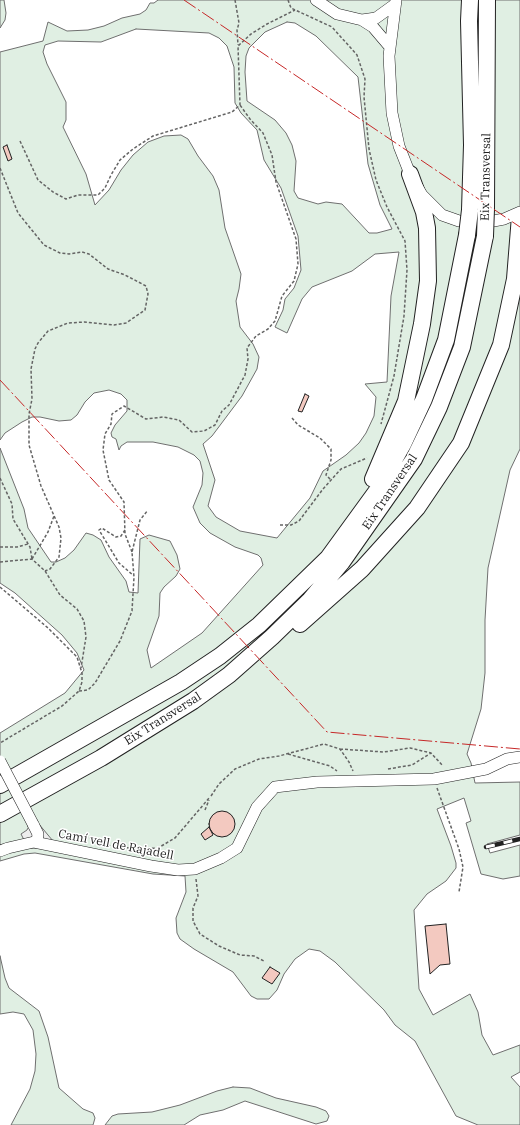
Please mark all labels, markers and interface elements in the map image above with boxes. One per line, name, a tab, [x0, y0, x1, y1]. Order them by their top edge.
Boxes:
street label: Eix Transversal	[478, 133, 494, 221]
street label: Eix Transversal	[359, 452, 421, 532]
street label: Eix Transversal	[122, 690, 204, 748]
street label: Camí vell de Rajadell	[57, 827, 175, 863]

